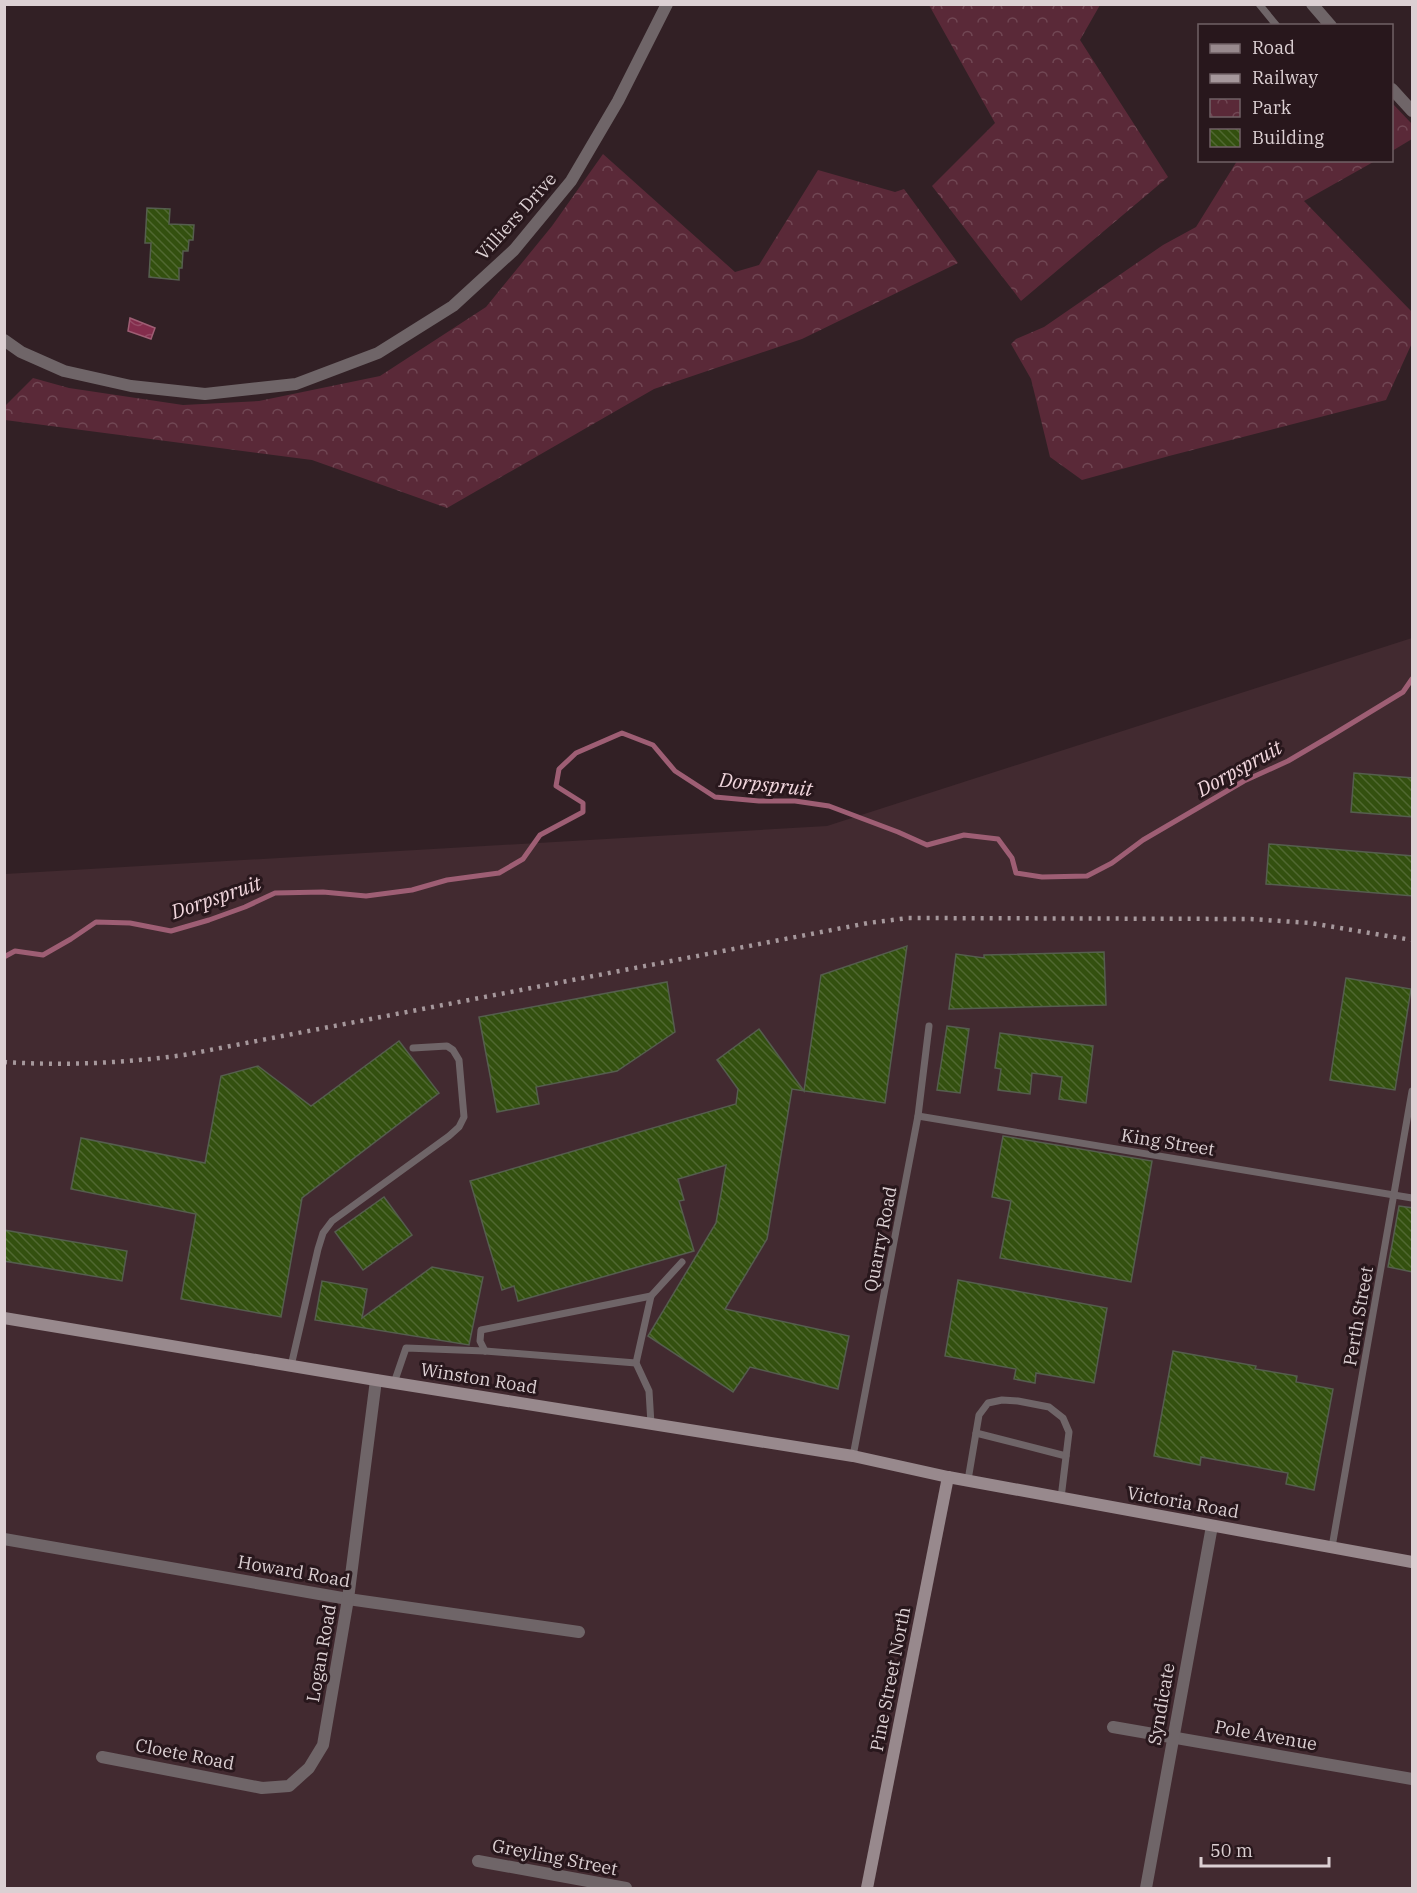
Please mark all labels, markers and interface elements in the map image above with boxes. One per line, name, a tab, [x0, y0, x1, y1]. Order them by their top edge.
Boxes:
legend	[1198, 24, 1393, 162]
text: Road	[1252, 36, 1295, 59]
text: Railway	[1252, 66, 1318, 89]
text: Park	[1252, 96, 1292, 119]
text: Building	[1252, 126, 1324, 149]
street label: Villiers Drive	[471, 168, 561, 264]
water label: Dorpspruit	[1191, 733, 1287, 803]
water label: Dorpspruit	[717, 766, 815, 802]
water label: Dorpspruit	[166, 869, 266, 925]
street label: King Street	[1120, 1123, 1216, 1161]
street label: Quarry Road	[858, 1184, 902, 1294]
street label: Perth Street	[1338, 1264, 1378, 1368]
street label: Winston Road	[419, 1357, 539, 1399]
street label: Victoria Road	[1125, 1481, 1241, 1523]
street label: Howard Road	[236, 1550, 352, 1592]
street label: Logan Road	[301, 1602, 341, 1704]
street label: Pine Street North	[865, 1605, 915, 1753]
street label: Syndicate	[1142, 1661, 1180, 1747]
street label: Pole Avenue	[1213, 1715, 1319, 1755]
street label: Cloete Road	[134, 1733, 236, 1775]
scale bar	[1201, 1830, 1328, 1868]
street label: Greyling Street	[490, 1834, 620, 1880]
text: 50 m	[1210, 1839, 1253, 1862]

